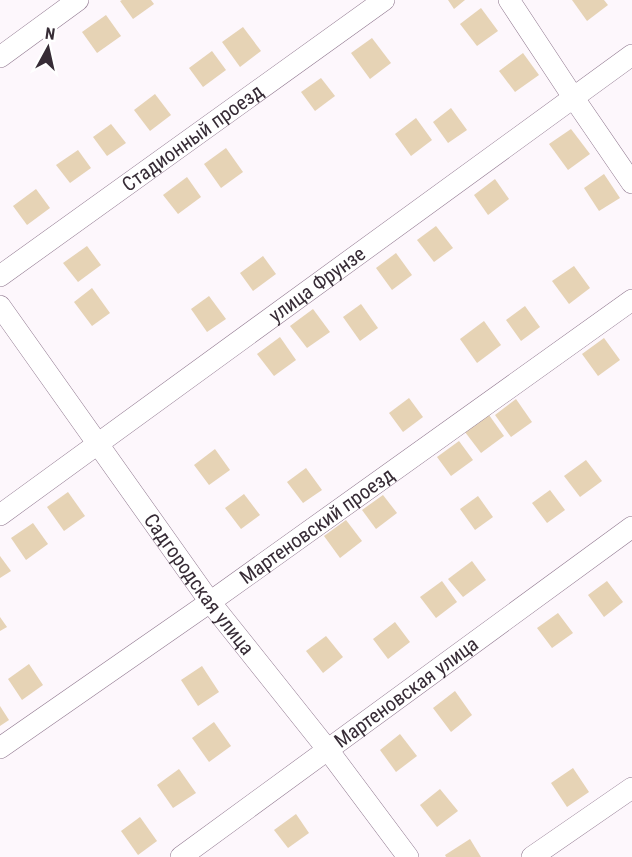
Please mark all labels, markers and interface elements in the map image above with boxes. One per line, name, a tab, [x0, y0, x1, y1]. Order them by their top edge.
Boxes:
north arrow	[18, 18, 78, 78]
text: N	[44, 24, 56, 44]
street label: Стадионный проезд	[117, 79, 268, 197]
street label: улица Фрунзе	[264, 241, 370, 327]
street label: Мартеновский проезд	[235, 462, 399, 589]
street label: Садгородская улица	[139, 509, 259, 660]
street label: Мартеновская улица	[330, 632, 483, 753]

